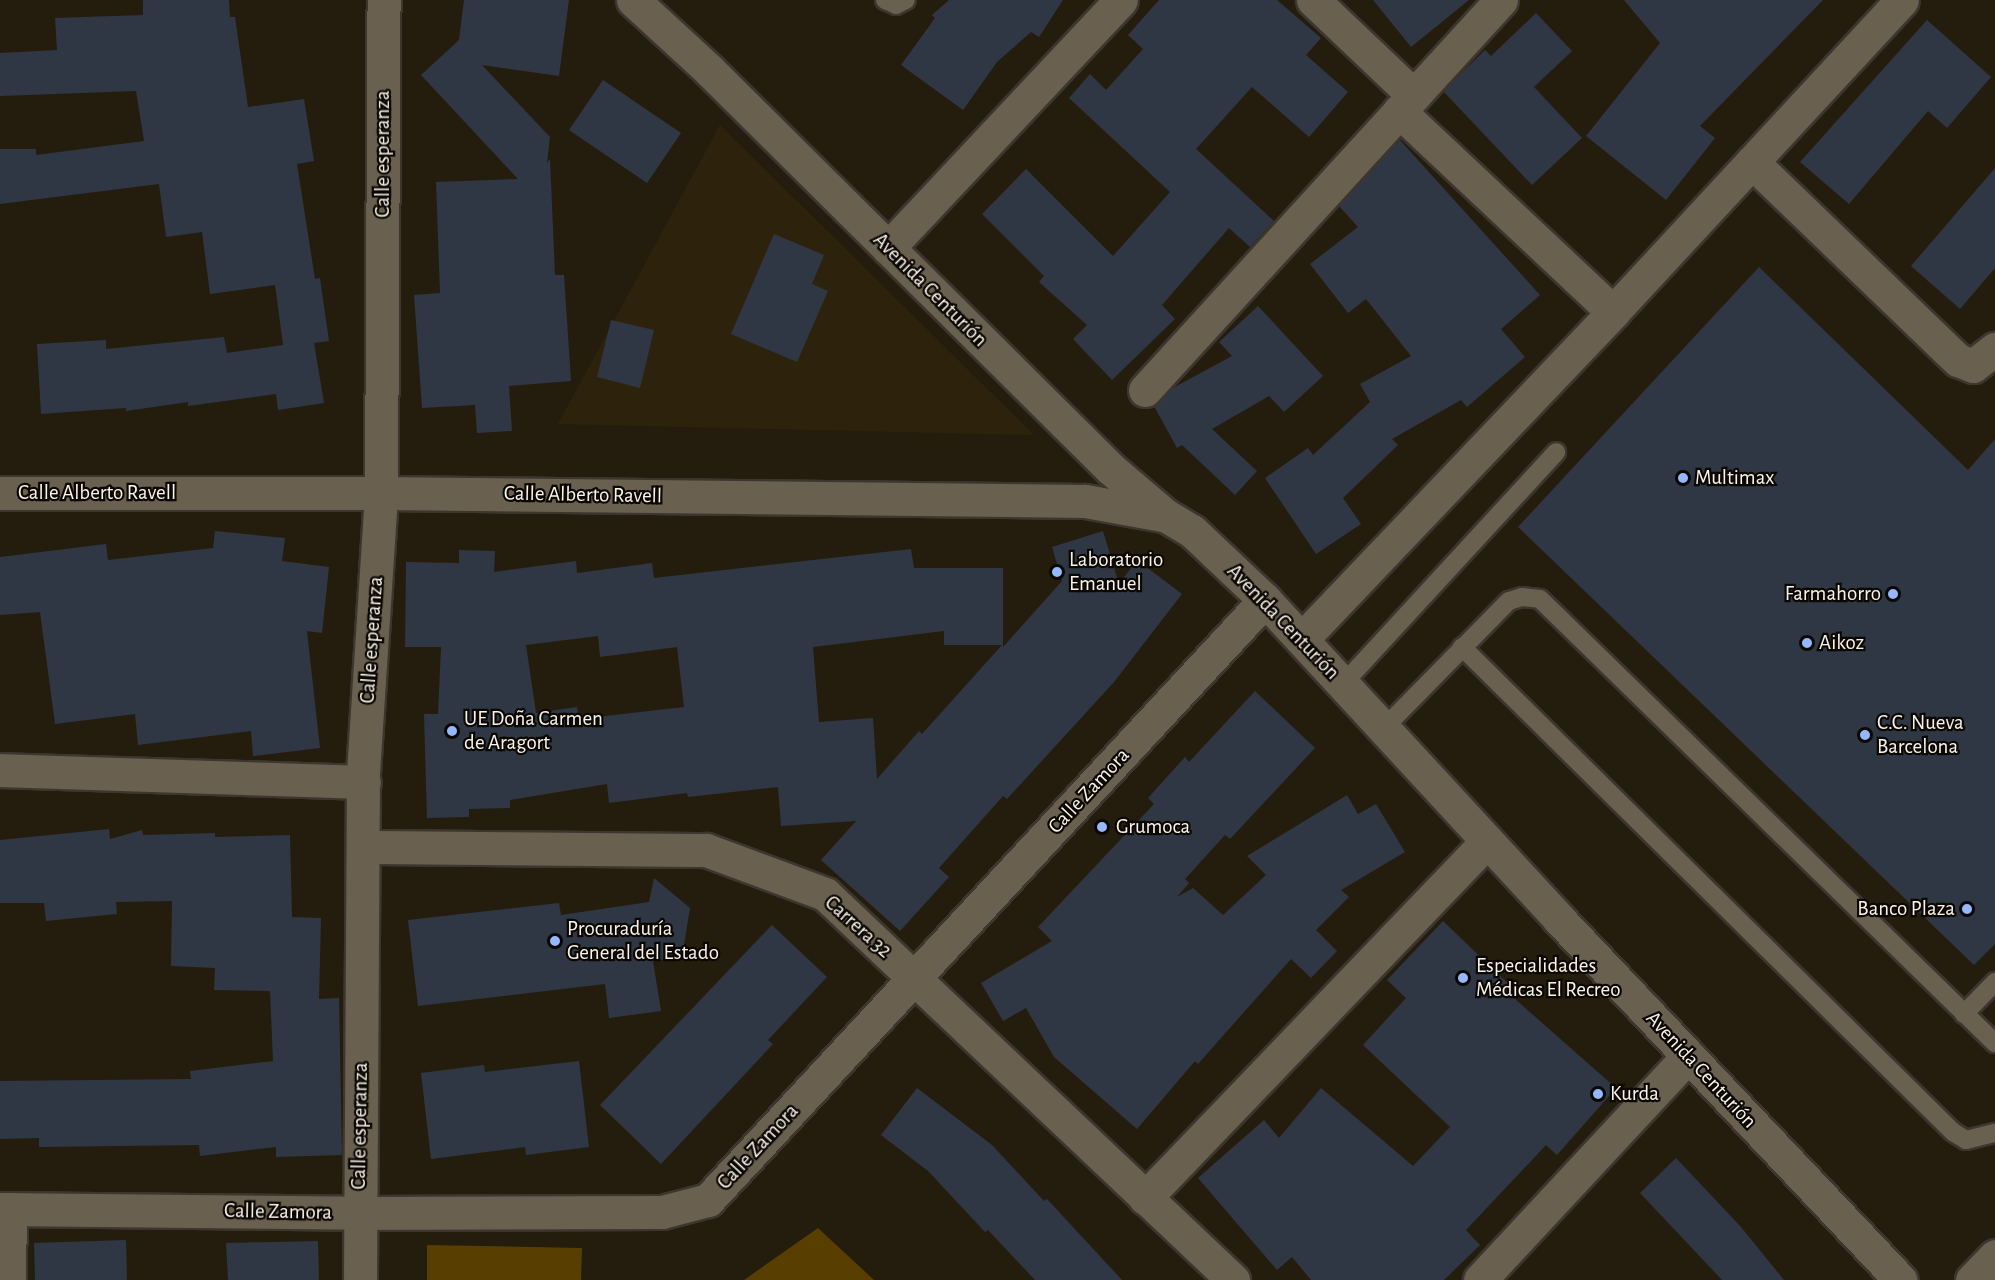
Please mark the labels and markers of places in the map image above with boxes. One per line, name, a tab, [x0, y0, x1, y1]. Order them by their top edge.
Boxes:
place label: Multimax	[1695, 465, 1774, 491]
marker: Multimax	[1676, 471, 1690, 485]
place label: Laboratorio Emanuel	[1069, 547, 1163, 597]
marker: Laboratorio Emanuel	[1050, 565, 1064, 579]
place label: Farmahorro	[1785, 581, 1881, 607]
marker: Farmahorro	[1886, 587, 1900, 601]
place label: Aikoz	[1819, 630, 1864, 656]
marker: Aikoz	[1800, 636, 1814, 650]
place label: UE Doña Carmen de Aragort	[464, 706, 603, 756]
place label: C.C. Nueva Barcelona	[1877, 710, 1964, 760]
marker: UE Doña Carmen de Aragort	[445, 724, 459, 738]
marker: C.C. Nueva Barcelona	[1858, 728, 1872, 742]
place label: Grumoca	[1116, 814, 1190, 840]
marker: Grumoca	[1093, 818, 1111, 836]
place label: Banco Plaza	[1857, 896, 1955, 922]
marker: Banco Plaza	[1960, 902, 1974, 916]
place label: Procuraduría General del Estado	[567, 916, 719, 966]
marker: Procuraduría General del Estado	[548, 934, 562, 948]
place label: Especialidades Médicas El Recreo	[1476, 953, 1621, 1003]
marker: Especialidades Médicas El Recreo	[1454, 969, 1472, 987]
place label: Kurda	[1610, 1081, 1659, 1107]
marker: Kurda	[1591, 1087, 1605, 1101]

